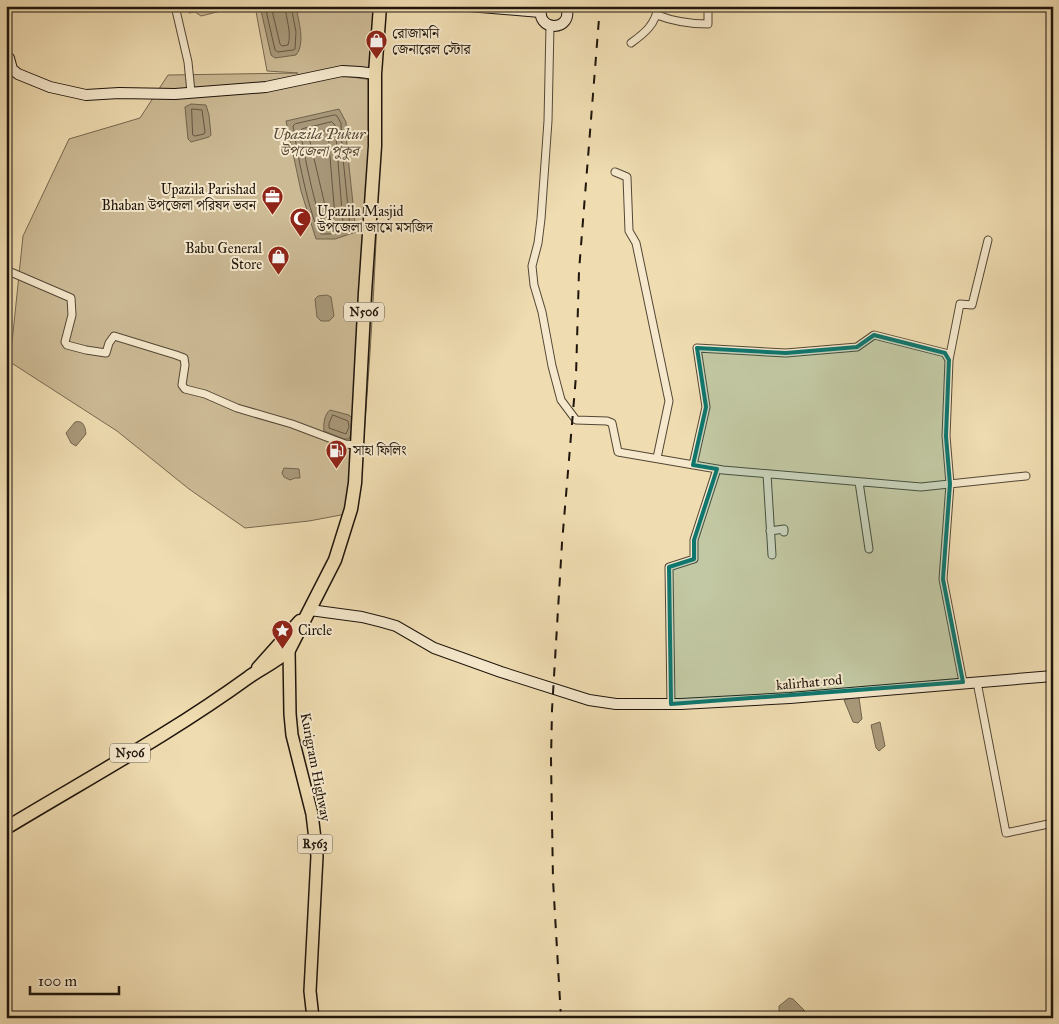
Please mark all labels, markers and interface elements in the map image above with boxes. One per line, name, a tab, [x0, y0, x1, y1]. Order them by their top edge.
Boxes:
place label: রোজামনি জেনারেল স্টোর	[392, 25, 472, 58]
shop icon: রোজামনি জেনারেল স্টোর	[364, 29, 388, 60]
water label: Upazila Pukur উপজেলা পুকুর	[272, 125, 366, 161]
place label: Upazila Parishad Bhaban উপজেলা পরিষদ ভবন	[101, 181, 257, 214]
office icon: Upazila Parishad Bhaban উপজেলা পরিষদ ভবন	[260, 185, 284, 216]
place label: Upazila Masjid উপজেলা জামে মসজিদ	[316, 203, 434, 236]
mosque icon: Upazila Masjid উপজেলা জামে মসজিদ	[289, 207, 313, 238]
place label: Babu General Store	[185, 240, 262, 273]
shop icon: Babu General Store	[266, 244, 290, 275]
road number: N506	[344, 302, 384, 322]
fuel station icon: সাহা ফিলিং	[325, 438, 349, 469]
place label: সাহা ফিলিং	[352, 442, 407, 459]
place icon: Circle	[270, 618, 294, 649]
place label: Circle	[298, 622, 332, 639]
street label: kalirhat rod	[775, 671, 843, 694]
street label: Kurigram Highway	[297, 711, 334, 823]
road number: N506	[110, 744, 150, 762]
road number: R563	[298, 834, 332, 854]
scale bar	[30, 964, 119, 996]
text: 100 m	[38, 972, 78, 990]

